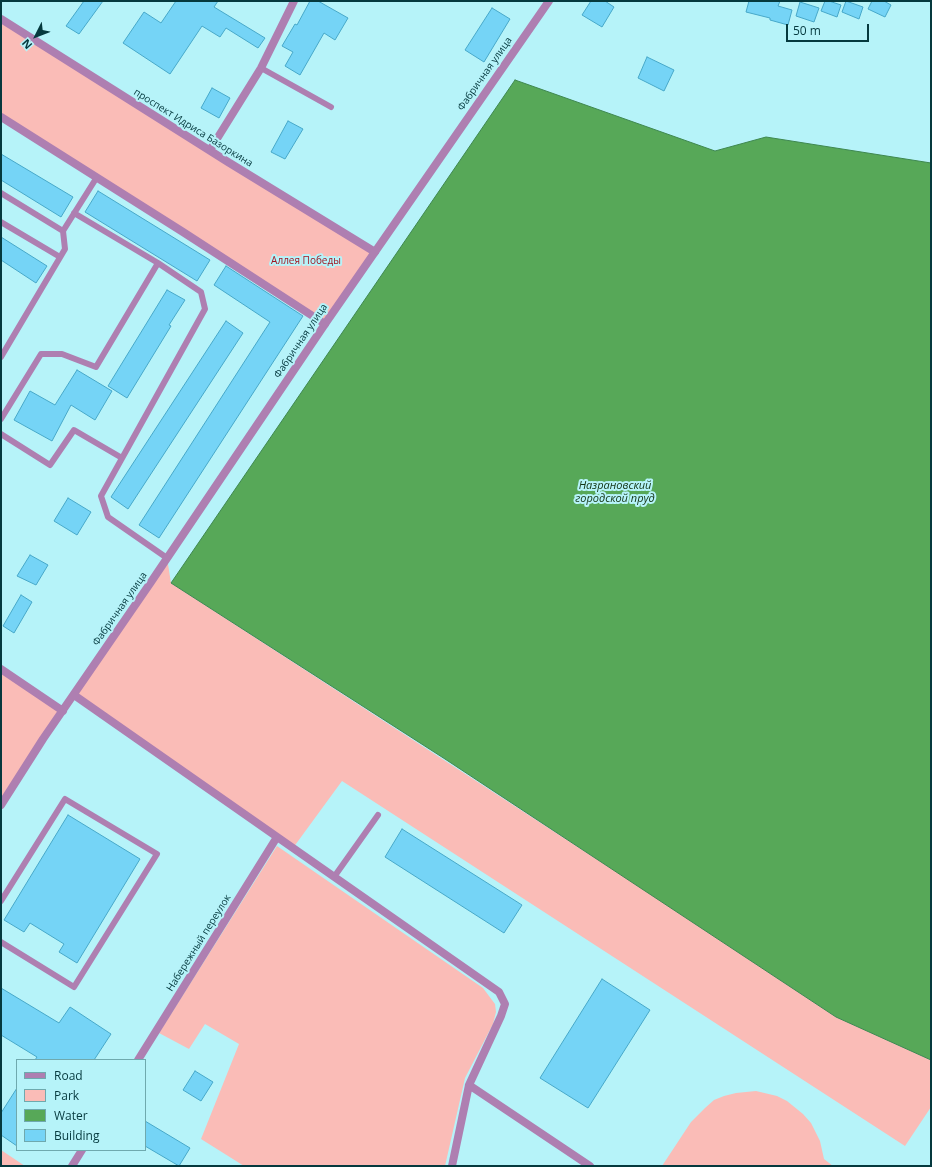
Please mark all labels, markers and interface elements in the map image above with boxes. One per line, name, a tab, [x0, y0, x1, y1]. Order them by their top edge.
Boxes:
north arrow	[16, 16, 56, 56]
scale bar	[788, 16, 871, 42]
text: 50 m	[793, 22, 821, 39]
street label: Фабричная улица	[455, 35, 515, 113]
text: N	[18, 36, 35, 53]
street label: проспект Идриса Базоркина	[131, 86, 255, 170]
park label: Аллея Победы	[271, 255, 341, 267]
street label: Фабричная улица	[272, 302, 330, 380]
water label: Назрановский городской пруд	[575, 479, 655, 505]
street label: Фабричная улица	[90, 570, 150, 648]
street label: Набережный переулок	[164, 892, 234, 994]
legend	[16, 1059, 146, 1151]
text: Road	[54, 1067, 83, 1084]
text: Park	[54, 1087, 79, 1104]
text: Water	[54, 1107, 88, 1124]
text: Building	[54, 1127, 99, 1144]

